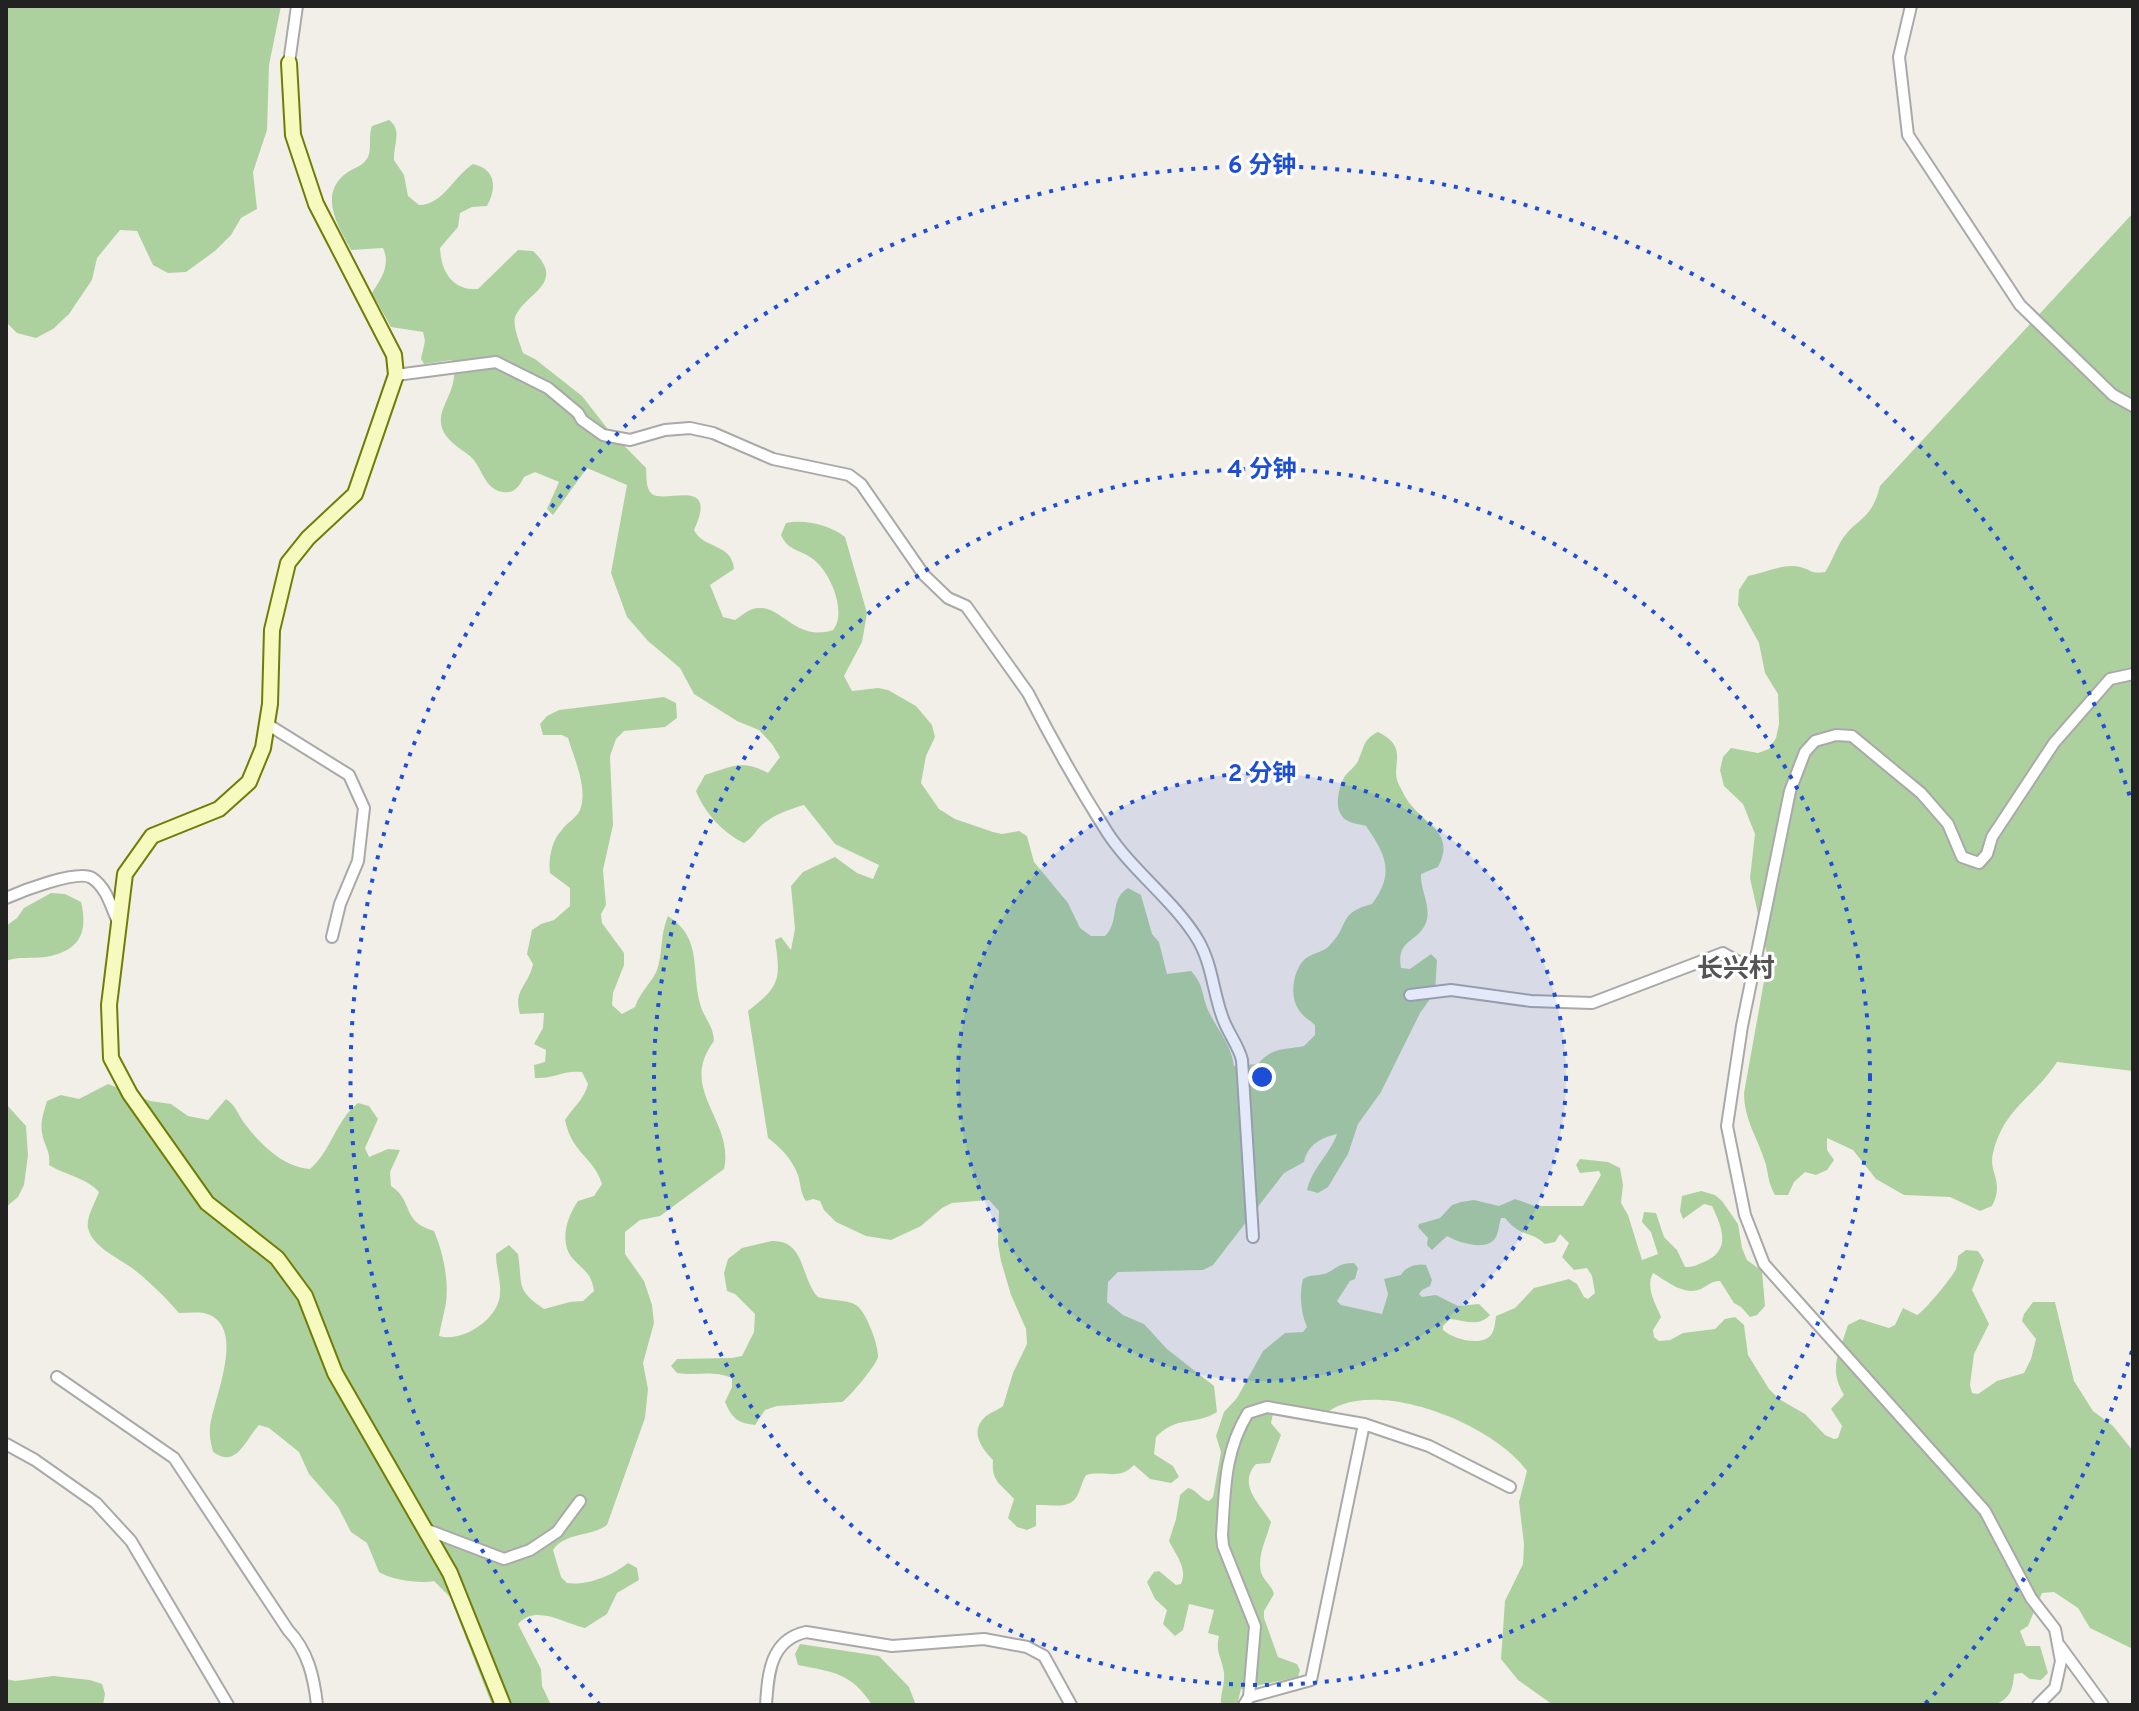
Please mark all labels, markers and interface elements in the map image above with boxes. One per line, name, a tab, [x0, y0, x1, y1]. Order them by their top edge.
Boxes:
text: 6 分钟	[1228, 152, 1296, 182]
text: 4 分钟	[1227, 456, 1297, 486]
text: 2 分钟	[1228, 760, 1296, 790]
district label: 长兴村	[1697, 954, 1775, 987]
centre of rings	[1248, 1063, 1276, 1091]

